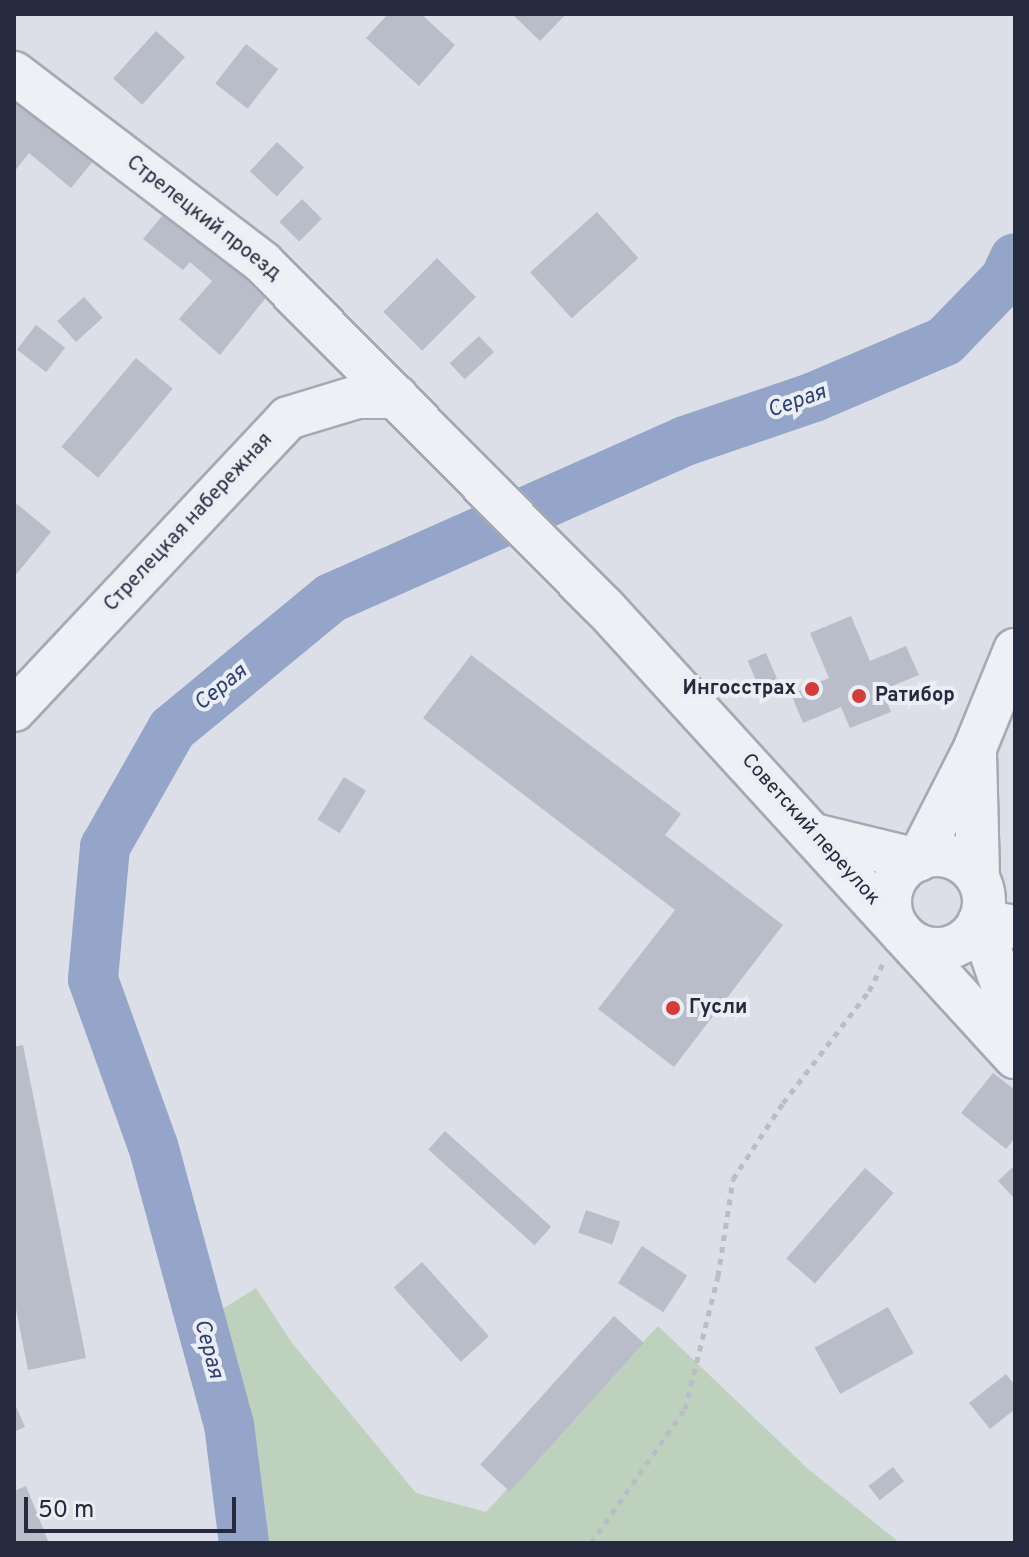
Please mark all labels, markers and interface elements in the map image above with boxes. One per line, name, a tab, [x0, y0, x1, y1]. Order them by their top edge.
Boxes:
street label: Стрелецкий проезд	[121, 151, 285, 287]
water label: Серая	[764, 379, 830, 425]
street label: Стрелецкая набережная	[100, 429, 278, 617]
water label: Серая	[189, 659, 253, 717]
place label: Ингосстрах	[683, 677, 796, 701]
marker: Ингосстрах	[803, 680, 821, 698]
place label: Ратибор	[875, 684, 955, 708]
marker: Ратибор	[850, 687, 868, 705]
street label: Советский переулок	[736, 749, 884, 911]
place label: Гусли	[689, 996, 747, 1020]
marker: Гусли	[664, 999, 682, 1017]
water label: Серая	[187, 1317, 229, 1381]
scale bar	[28, 1481, 240, 1531]
text: 50 m	[38, 1496, 94, 1526]

